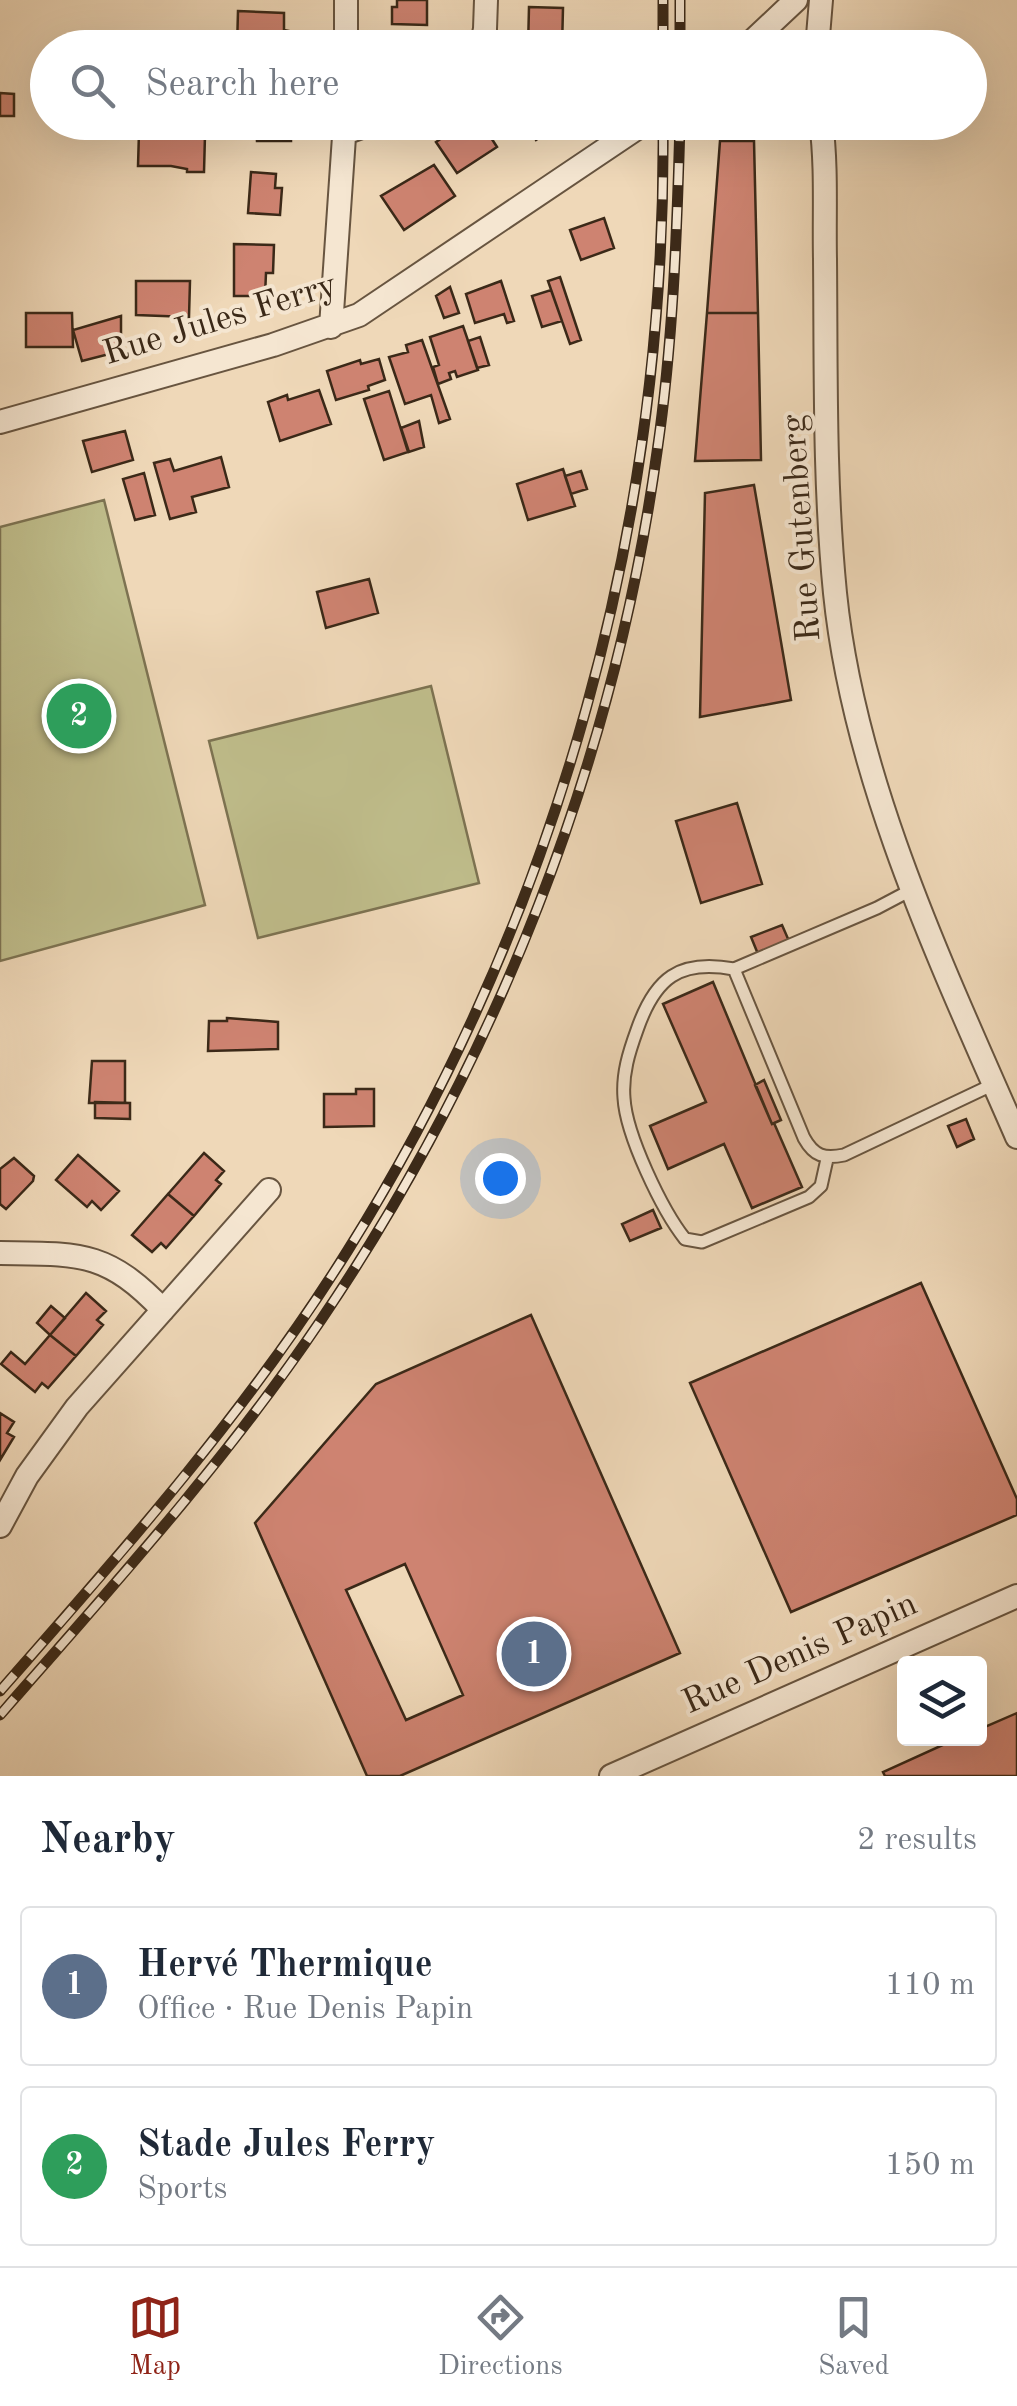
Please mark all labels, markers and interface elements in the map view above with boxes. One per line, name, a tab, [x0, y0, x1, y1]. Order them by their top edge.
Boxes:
search box	[30, 30, 987, 140]
icon: search	[65, 58, 120, 113]
text: Search here	[145, 66, 340, 104]
street label: Rue Jules Ferry	[99, 268, 341, 372]
street label: Rue Gutenberg	[777, 413, 827, 643]
pin: 2	[46, 678, 112, 754]
your location	[475, 1153, 526, 1204]
street label: Rue Denis Papin	[678, 1587, 922, 1721]
pin: 1	[502, 1616, 566, 1692]
map controls	[897, 1656, 987, 1746]
button: layers	[897, 1656, 987, 1746]
text: Nearby	[40, 1820, 176, 1862]
text: 2 results	[857, 1825, 977, 1857]
text: Hervé Thermique	[137, 1947, 433, 1985]
text: 1	[65, 1970, 84, 2002]
text: 110 m	[885, 1970, 975, 2002]
text: Office · Rue Denis Papin	[137, 1994, 473, 2026]
text: Stade Jules Ferry	[137, 2127, 435, 2165]
text: 2	[65, 2150, 84, 2182]
text: 150 m	[885, 2150, 975, 2182]
text: Sports	[137, 2174, 228, 2206]
tab: Map	[128, 2290, 183, 2385]
tab: Directions	[438, 2290, 563, 2385]
tab: Saved	[818, 2290, 889, 2385]

